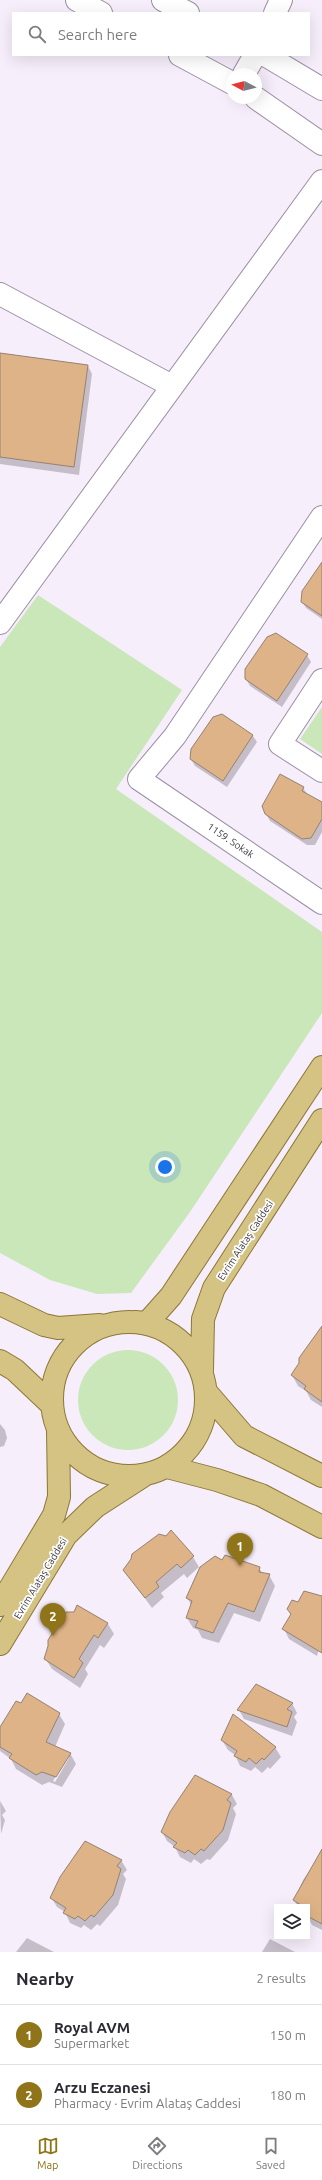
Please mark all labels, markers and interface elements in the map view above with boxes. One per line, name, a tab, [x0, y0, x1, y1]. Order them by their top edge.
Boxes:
search box	[12, 12, 310, 56]
icon: search	[26, 23, 48, 45]
text: Search here	[58, 26, 137, 43]
north arrow	[226, 68, 262, 104]
street label: 1159. Sokak	[205, 821, 256, 860]
your location	[155, 1157, 175, 1177]
street label: Evrim Alataş Caddesi	[216, 1198, 275, 1282]
pin: 1	[227, 1533, 253, 1566]
street label: Evrim Alataş Caddesi	[12, 1536, 69, 1621]
pin: 2	[40, 1603, 66, 1636]
map controls	[274, 1904, 310, 1940]
button: layers	[274, 1904, 310, 1940]
text: Nearby	[16, 1969, 74, 1988]
text: 2 results	[256, 1971, 306, 1985]
text: Royal AVM	[54, 2019, 130, 2036]
text: 1	[25, 2028, 33, 2042]
text: 150 m	[270, 2028, 306, 2042]
text: Supermarket	[54, 2036, 129, 2050]
text: Arzu Eczanesi	[54, 2079, 151, 2096]
text: 2	[25, 2088, 33, 2102]
text: 180 m	[270, 2088, 306, 2102]
text: Pharmacy · Evrim Alataş Caddesi	[54, 2096, 241, 2110]
tab: Map	[37, 2135, 59, 2171]
tab: Directions	[132, 2135, 182, 2171]
tab: Saved	[256, 2135, 285, 2171]

